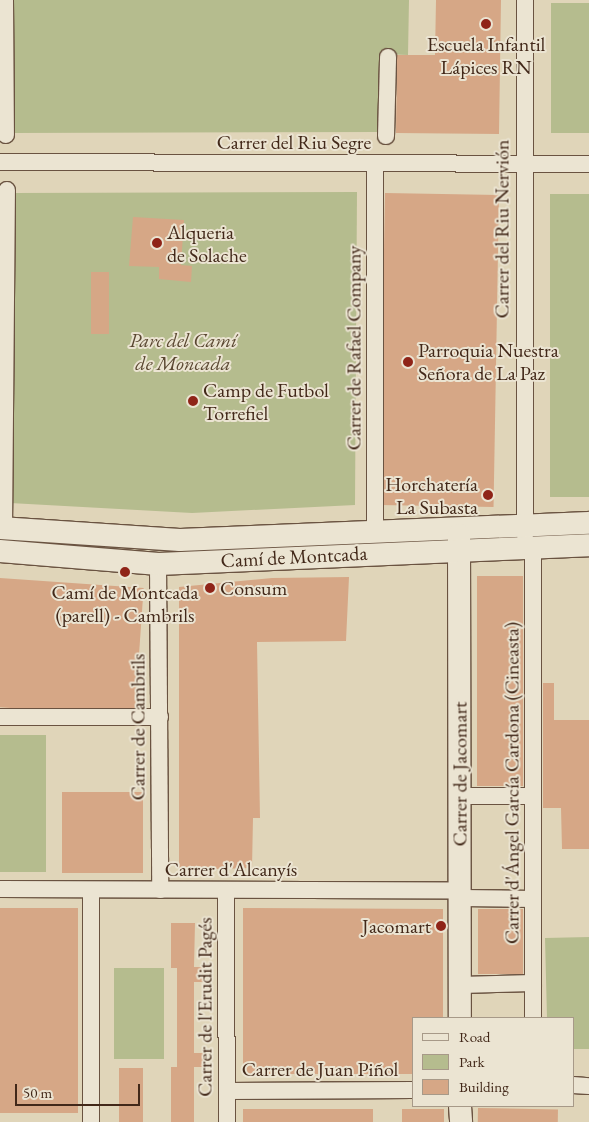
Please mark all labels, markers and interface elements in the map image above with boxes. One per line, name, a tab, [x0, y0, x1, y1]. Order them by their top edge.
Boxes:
marker: Escuela Infantil Lápices RN	[480, 18, 492, 30]
place label: Escuela Infantil Lápices RN	[427, 32, 545, 79]
street label: Carrer del Riu Segre	[217, 130, 371, 154]
street label: Carrer del Riu Nervión	[490, 140, 514, 318]
place label: Alqueria de Solache	[167, 220, 247, 267]
marker: Alqueria de Solache	[151, 237, 163, 249]
street label: Carrer de Rafael Company	[342, 246, 366, 450]
park label: Parc del Camí de Moncada	[129, 329, 237, 376]
place label: Parroquia Nuestra Señora de La Paz	[418, 339, 559, 386]
marker: Parroquia Nuestra Señora de La Paz	[402, 356, 414, 368]
place label: Camp de Futbol Torrefiel	[203, 378, 329, 425]
marker: Camp de Futbol Torrefiel	[187, 395, 199, 407]
place label: Horchatería La Subasta	[385, 472, 478, 519]
marker: Horchatería La Subasta	[482, 489, 494, 501]
street label: Camí de Montcada	[220, 541, 368, 573]
marker: Camí de Montcada (parell) - Cambrils	[119, 566, 131, 578]
place label: Consum	[220, 576, 287, 600]
place label: Camí de Montcada (parell) - Cambrils	[52, 580, 198, 627]
marker: Consum	[204, 582, 216, 594]
street label: Carrer d'Ángel García Cardona (Cineasta)	[500, 622, 524, 944]
street label: Carrer de Cambrils	[126, 654, 150, 800]
street label: Carrer de Jacomart	[448, 702, 472, 846]
street label: Carrer d'Alcanyís	[165, 857, 297, 881]
place label: Jacomart	[362, 914, 431, 938]
street label: Carrer de l'Erudit Pagés	[193, 917, 217, 1097]
marker: Jacomart	[435, 920, 447, 932]
legend	[412, 1017, 574, 1107]
text: Road	[459, 1027, 490, 1046]
text: Park	[459, 1052, 485, 1071]
street label: Carrer de Juan Piñol	[242, 1057, 398, 1081]
scale bar	[18, 1074, 142, 1106]
text: Building	[459, 1077, 509, 1096]
text: 50 m	[23, 1083, 52, 1102]

